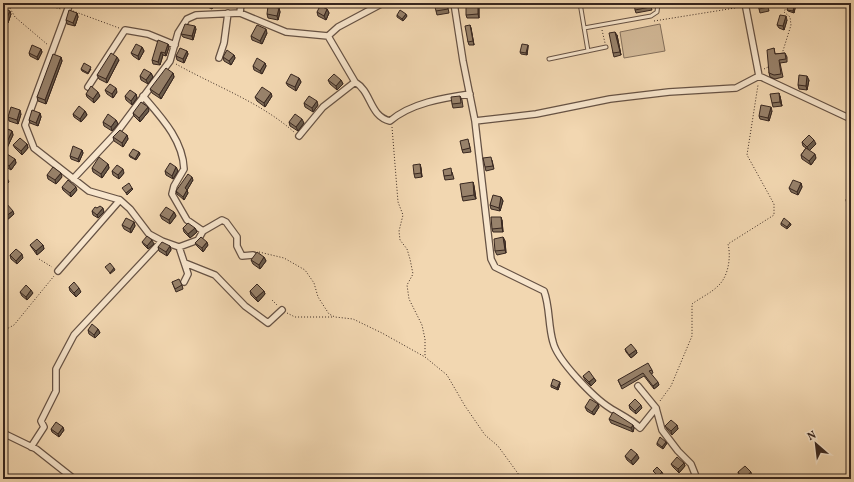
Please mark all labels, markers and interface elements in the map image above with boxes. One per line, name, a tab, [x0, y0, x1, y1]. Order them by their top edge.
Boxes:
north arrow	[796, 424, 836, 464]
text: N	[805, 428, 819, 445]

